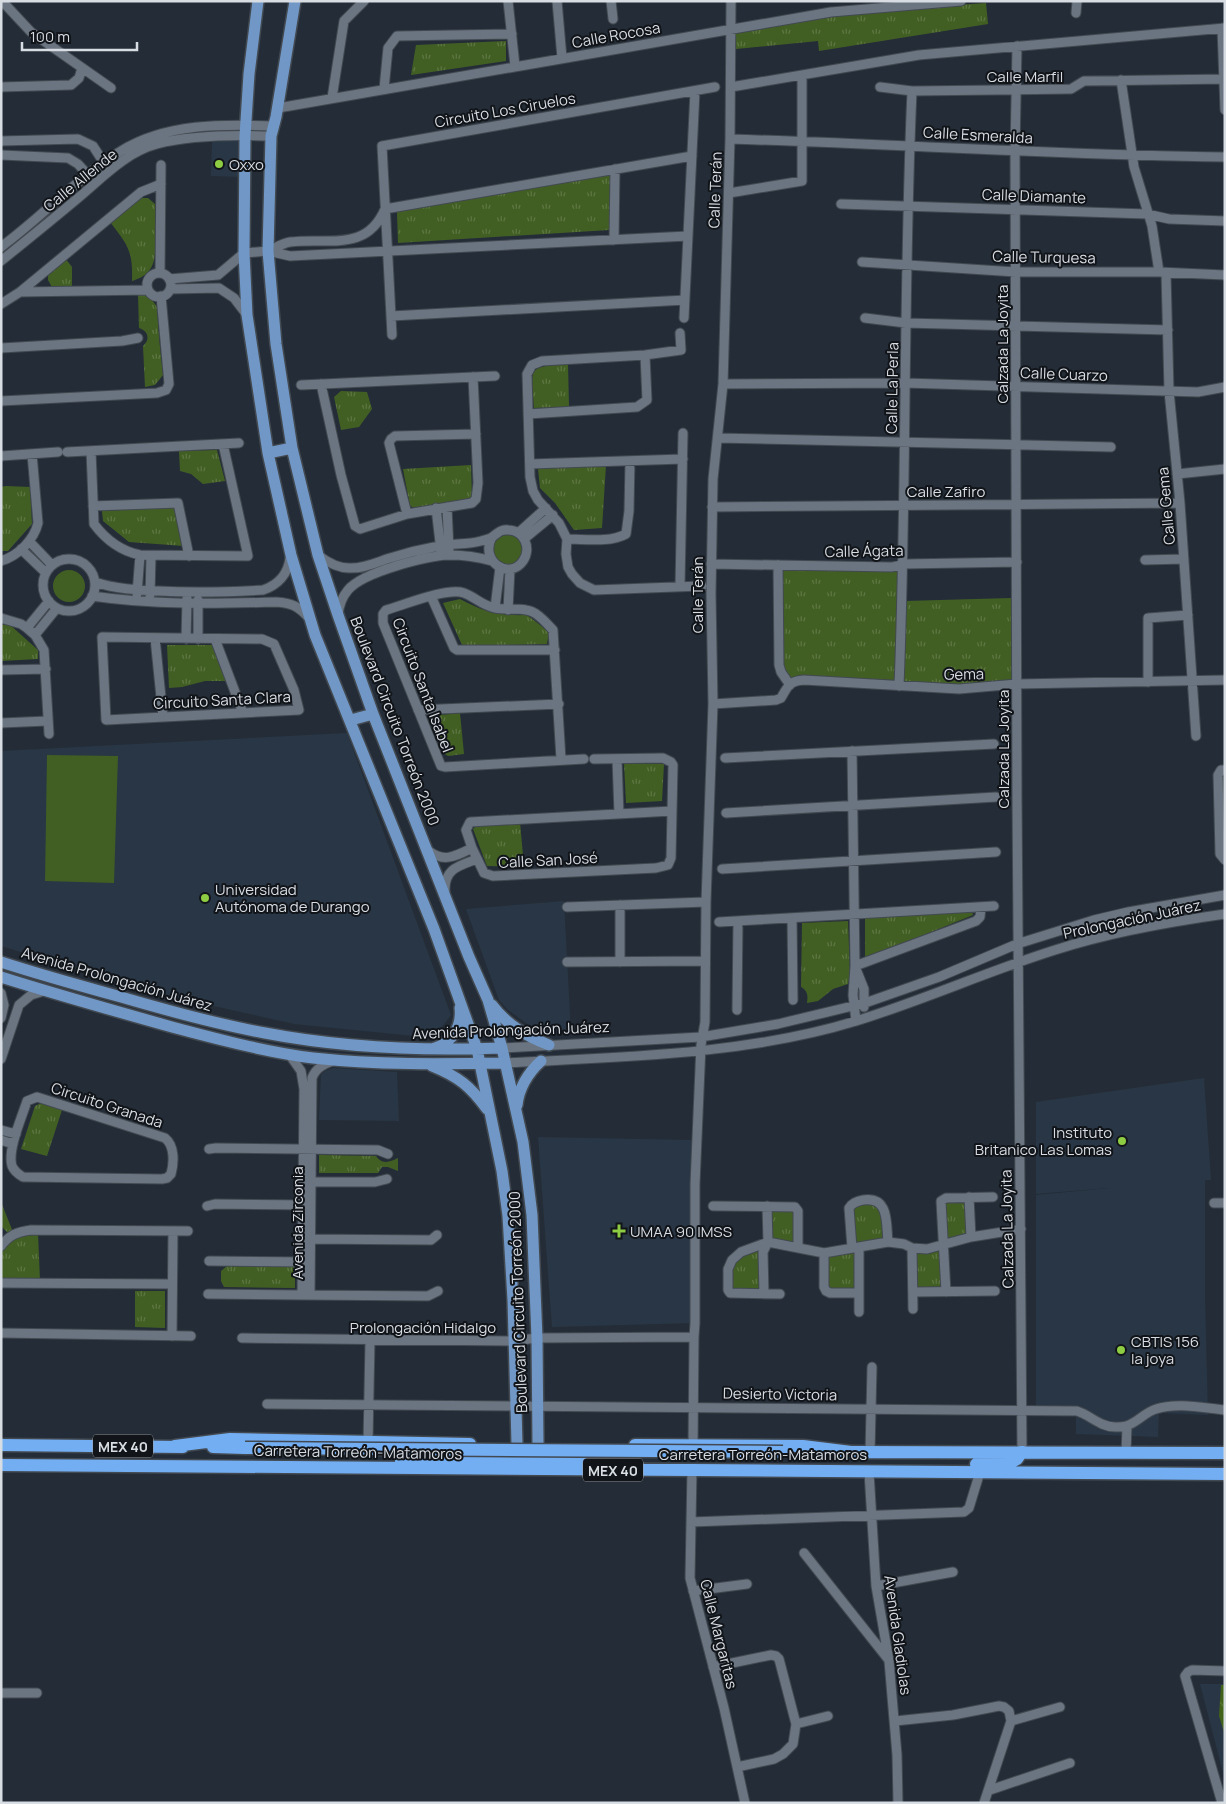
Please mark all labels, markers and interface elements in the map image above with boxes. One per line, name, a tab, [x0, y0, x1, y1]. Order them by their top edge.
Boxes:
street label: Calle Rocosa	[570, 17, 662, 53]
scale bar	[22, 20, 138, 52]
text: 100 m	[30, 26, 70, 47]
street label: Calle Marfil	[987, 66, 1063, 87]
street label: Circuito Los Ciruelos	[433, 87, 577, 133]
street label: Calle Esmeralda	[923, 122, 1033, 148]
street label: Calle Allende	[39, 144, 122, 216]
street label: Calle Terán	[703, 151, 727, 229]
place label: Oxxo	[229, 154, 264, 175]
marker: Oxxo	[213, 158, 225, 170]
street label: Calle Diamante	[982, 184, 1087, 208]
street label: Calle Turquesa	[992, 246, 1096, 268]
street label: Calzada La Joyita	[992, 285, 1013, 403]
street label: Calle La Perla	[881, 342, 903, 434]
street label: Calle Cuarzo	[1020, 362, 1108, 386]
street label: Calle Gema	[1152, 466, 1180, 546]
street label: Calle Zafiro	[907, 481, 985, 502]
street label: Calle Ágata	[824, 540, 904, 562]
street label: Calle Terán	[687, 557, 708, 633]
street label: Boulevard Circuito Torreón 2000	[345, 614, 445, 828]
street label: Circuito Santa Isabel	[388, 615, 458, 755]
street label: Gema	[944, 663, 984, 685]
street label: Circuito Santa Clara	[153, 686, 291, 714]
street label: Calzada La Joyita	[993, 690, 1014, 808]
street label: Calle San José	[498, 847, 599, 873]
place label: Universidad Autónoma de Durango	[215, 879, 370, 917]
marker: Universidad Autónoma de Durango	[199, 892, 211, 904]
street label: Prolongación Juárez	[1061, 894, 1203, 944]
street label: Avenida Prolongación Juárez	[19, 942, 215, 1016]
street label: Avenida Prolongación Juárez	[412, 1016, 610, 1044]
street label: Circuito Granada	[48, 1077, 166, 1133]
place label: Instituto Britanico Las Lomas	[975, 1122, 1112, 1160]
marker: Instituto Britanico Las Lomas	[1116, 1135, 1128, 1147]
street label: Avenida Zirconia	[287, 1166, 308, 1280]
street label: Calzada La Joyita	[995, 1169, 1019, 1289]
street label: Boulevard Circuito Torreón 2000	[504, 1191, 532, 1413]
place label: UMAA 90 IMSS	[630, 1221, 732, 1242]
marker: UMAA 90 IMSS	[612, 1224, 626, 1238]
street label: Prolongación Hidalgo	[350, 1317, 496, 1338]
place label: CBTIS 156 la joya	[1131, 1331, 1199, 1369]
marker: CBTIS 156 la joya	[1115, 1344, 1127, 1356]
street label: Desierto Victoria	[723, 1383, 837, 1405]
road number: MEX 40	[93, 1434, 153, 1458]
street label: Carretera Torreón-Matamoros	[254, 1440, 462, 1464]
street label: Carretera Torreón-Matamoros	[659, 1444, 867, 1465]
road number: MEX 40	[583, 1458, 643, 1482]
street label: Avenida Gladiolas	[879, 1574, 917, 1696]
street label: Calle Margaritas	[695, 1577, 743, 1691]

